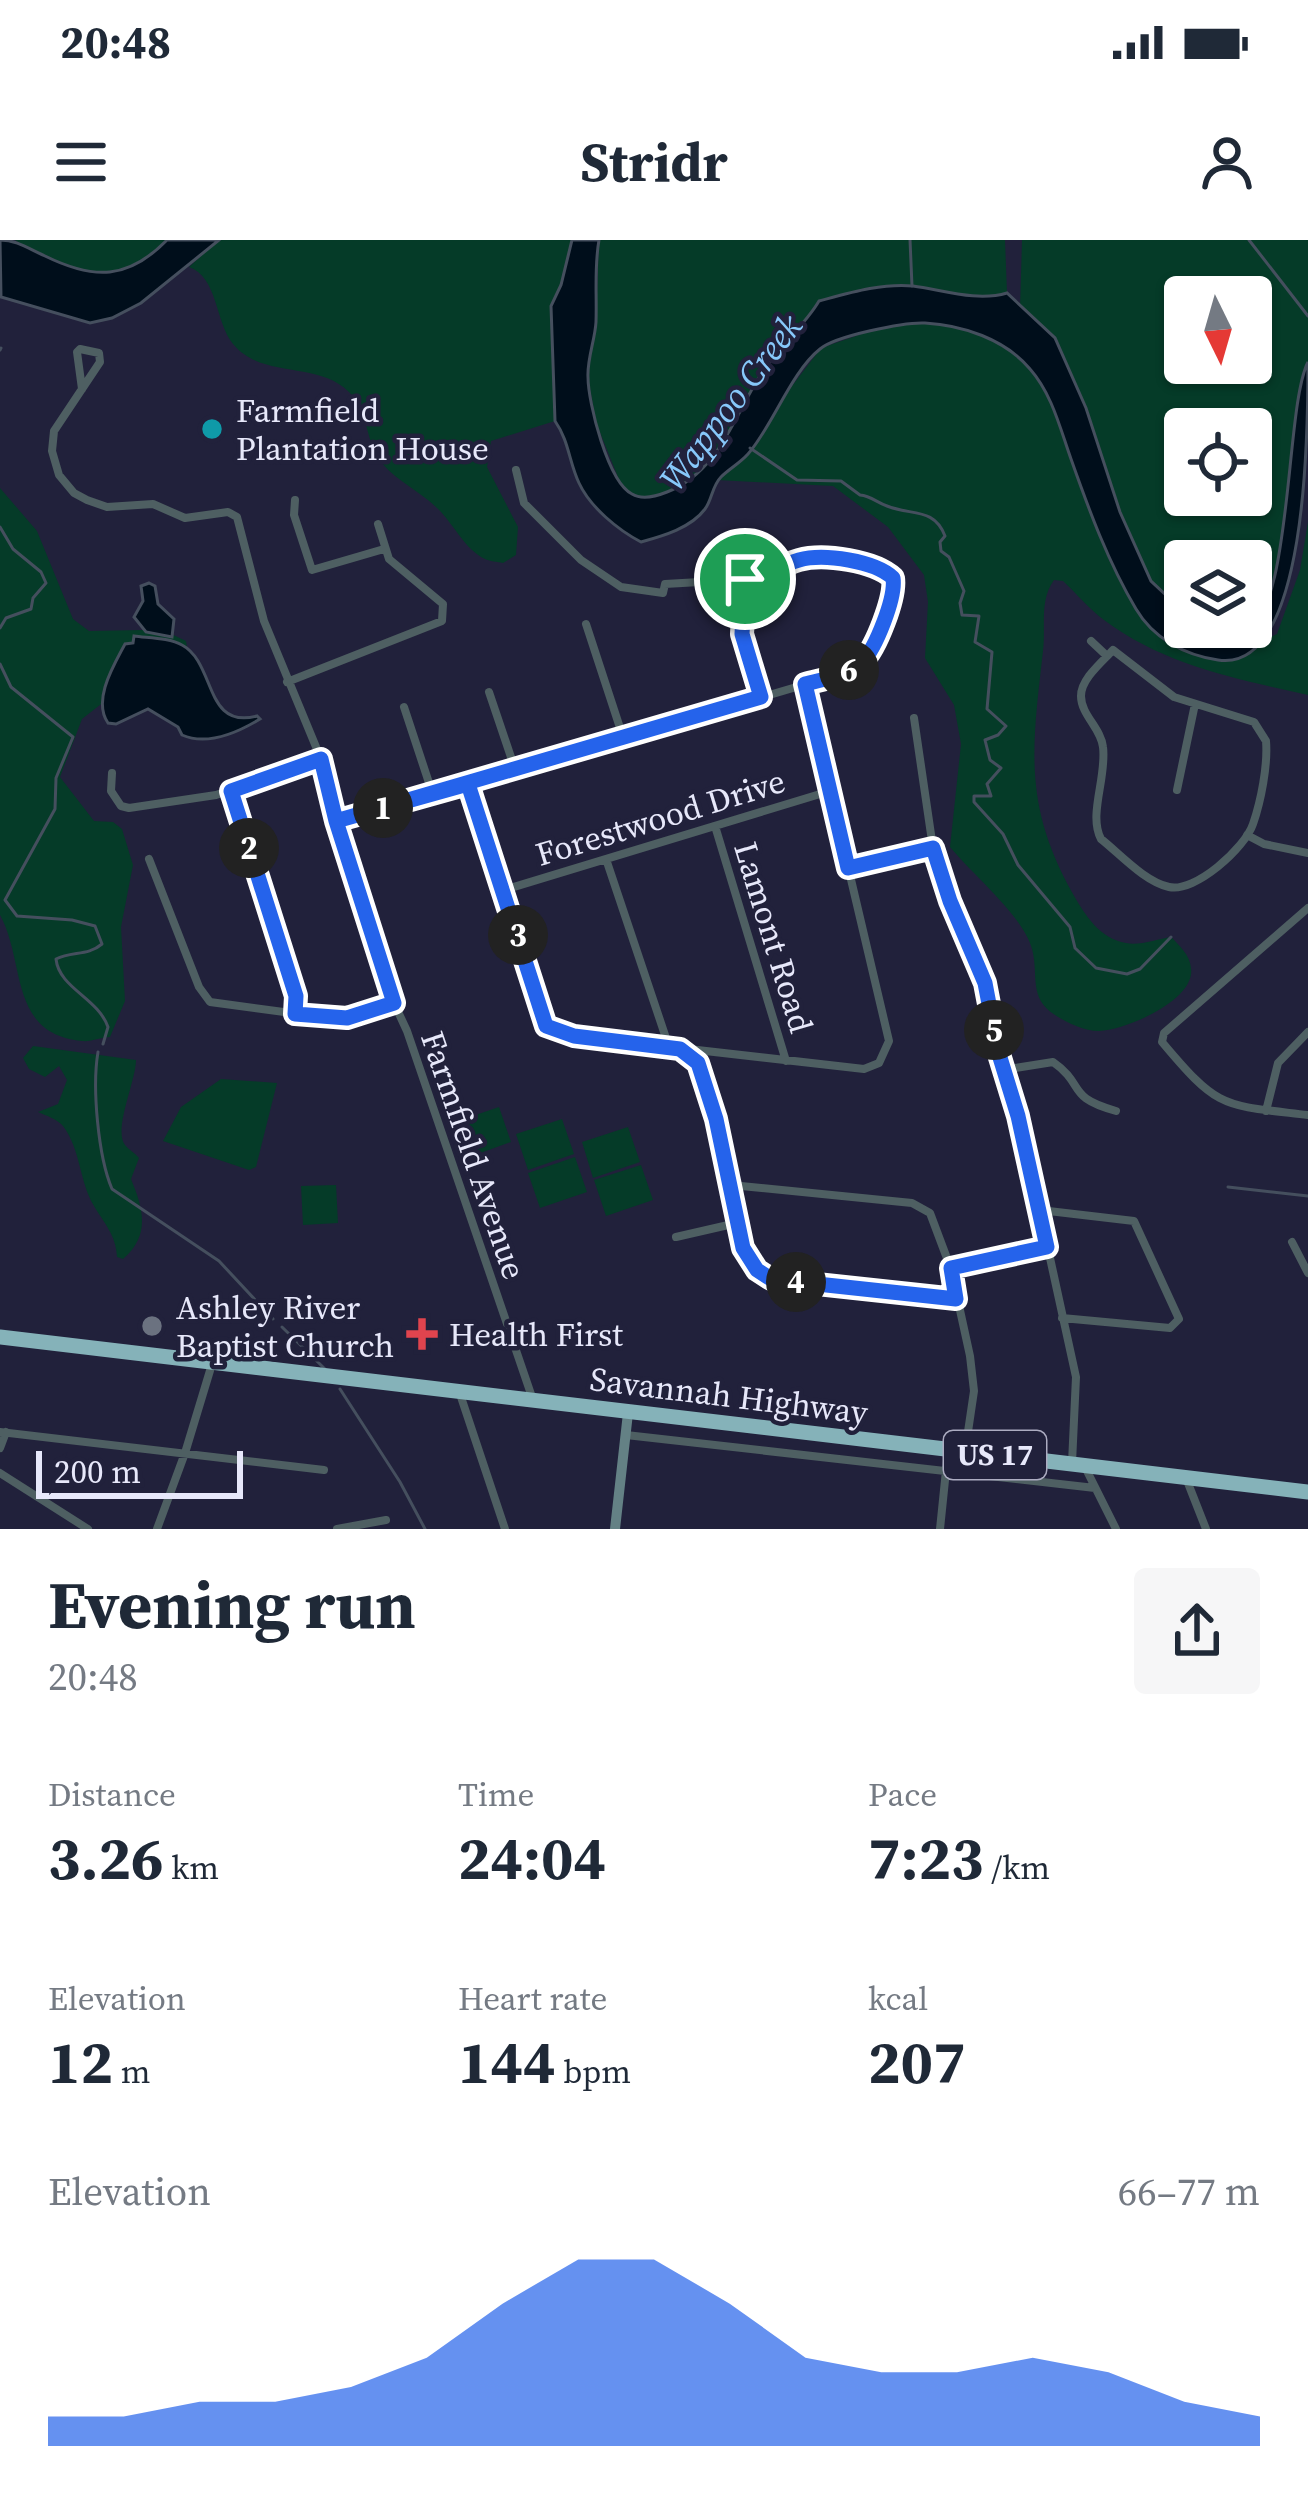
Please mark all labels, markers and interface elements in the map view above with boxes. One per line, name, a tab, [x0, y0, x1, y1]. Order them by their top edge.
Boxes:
text: 20:48	[60, 11, 171, 73]
text: Stridr	[580, 125, 728, 199]
icon: menu	[48, 129, 114, 195]
icon: person	[1194, 129, 1260, 195]
north arrow	[1164, 276, 1272, 384]
map controls	[1164, 276, 1272, 648]
water label: Wappoo Creek	[648, 303, 814, 501]
place label: Farmfield Plantation House	[236, 388, 489, 471]
button: locate	[1164, 408, 1272, 516]
marker: Farmfield Plantation House	[199, 416, 225, 442]
pin	[694, 528, 796, 630]
button: layers	[1164, 540, 1272, 648]
icon: arrive	[712, 546, 778, 612]
pin: 6	[819, 640, 879, 700]
text: 6	[840, 647, 858, 692]
street label: Forestwood Drive	[530, 758, 790, 877]
pin: 1	[353, 778, 413, 838]
text: 1	[374, 785, 392, 830]
pin: 2	[219, 818, 279, 878]
text: 2	[240, 825, 258, 870]
street label: Lamont Road	[723, 836, 824, 1038]
pin: 3	[488, 905, 548, 965]
text: 3	[509, 912, 527, 957]
pin: 5	[964, 1000, 1024, 1060]
text: 5	[985, 1007, 1003, 1052]
street label: Farmfield Avenue	[410, 1025, 537, 1285]
pin: 4	[766, 1252, 826, 1312]
text: 4	[787, 1259, 805, 1304]
place label: Ashley River Baptist Church	[176, 1285, 394, 1368]
place label: Health First	[449, 1312, 623, 1357]
marker: Ashley River Baptist Church	[139, 1313, 165, 1339]
marker: Health First	[406, 1318, 438, 1350]
street label: Savannah Highway	[587, 1356, 871, 1435]
road number: US 17	[944, 1431, 1046, 1479]
scale bar	[36, 1445, 243, 1498]
text: 200 m	[54, 1449, 141, 1494]
text: Evening run	[48, 1560, 416, 1650]
button: share	[1134, 1568, 1260, 1694]
text: 20:48	[48, 1650, 138, 1703]
text: Distance	[48, 1772, 176, 1817]
text: Time	[458, 1772, 534, 1817]
text: Pace	[868, 1772, 937, 1817]
text: 3.26	[48, 1817, 164, 1899]
text: 24:04	[458, 1817, 606, 1899]
text: 7:23	[868, 1817, 984, 1899]
text: km	[164, 1845, 219, 1890]
text: /km	[984, 1845, 1050, 1890]
text: Elevation	[48, 1976, 186, 2021]
text: Heart rate	[458, 1976, 607, 2021]
text: kcal	[868, 1976, 928, 2021]
text: 12	[48, 2021, 113, 2103]
text: 144	[458, 2021, 556, 2103]
text: 207	[868, 2021, 966, 2103]
text: m	[113, 2049, 150, 2094]
text: bpm	[556, 2049, 631, 2094]
text: Elevation	[48, 2165, 211, 2218]
text: 66–77 m	[1118, 2165, 1260, 2218]

